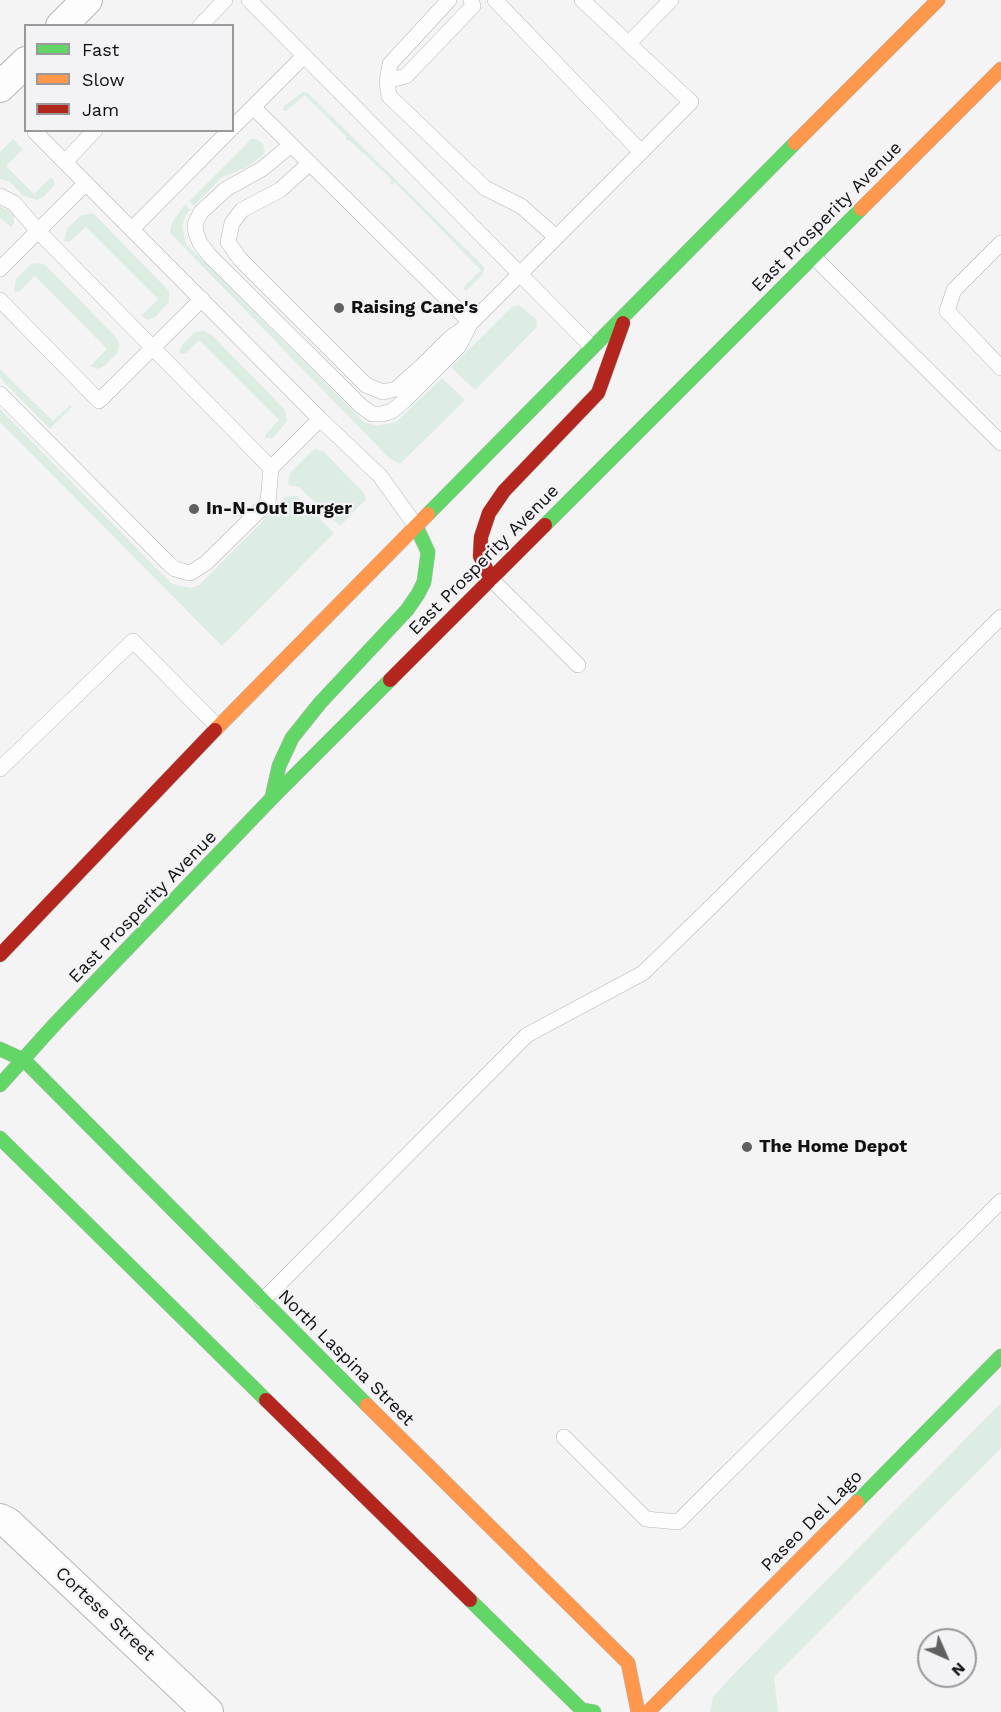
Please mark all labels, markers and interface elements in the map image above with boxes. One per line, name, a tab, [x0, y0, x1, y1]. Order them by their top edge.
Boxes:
legend	[24, 24, 234, 132]
text: Fast	[82, 39, 119, 60]
text: Slow	[82, 69, 125, 90]
text: Jam	[82, 99, 119, 120]
street label: East Prosperity Avenue	[747, 137, 907, 297]
place label: Raising Cane's	[351, 297, 478, 319]
marker: Raising Cane's	[332, 301, 346, 315]
street label: East Prosperity Avenue	[404, 480, 564, 640]
place label: In-N-Out Burger	[206, 498, 352, 520]
marker: In-N-Out Burger	[187, 502, 201, 516]
street label: East Prosperity Avenue	[65, 826, 221, 988]
place label: The Home Depot	[759, 1136, 907, 1158]
marker: The Home Depot	[740, 1140, 754, 1154]
street label: North Laspina Street	[273, 1285, 419, 1431]
street label: Paseo Del Lago	[757, 1466, 867, 1576]
street label: Cortese Street	[51, 1562, 159, 1666]
north arrow	[917, 1628, 977, 1688]
text: N	[948, 1659, 970, 1681]

